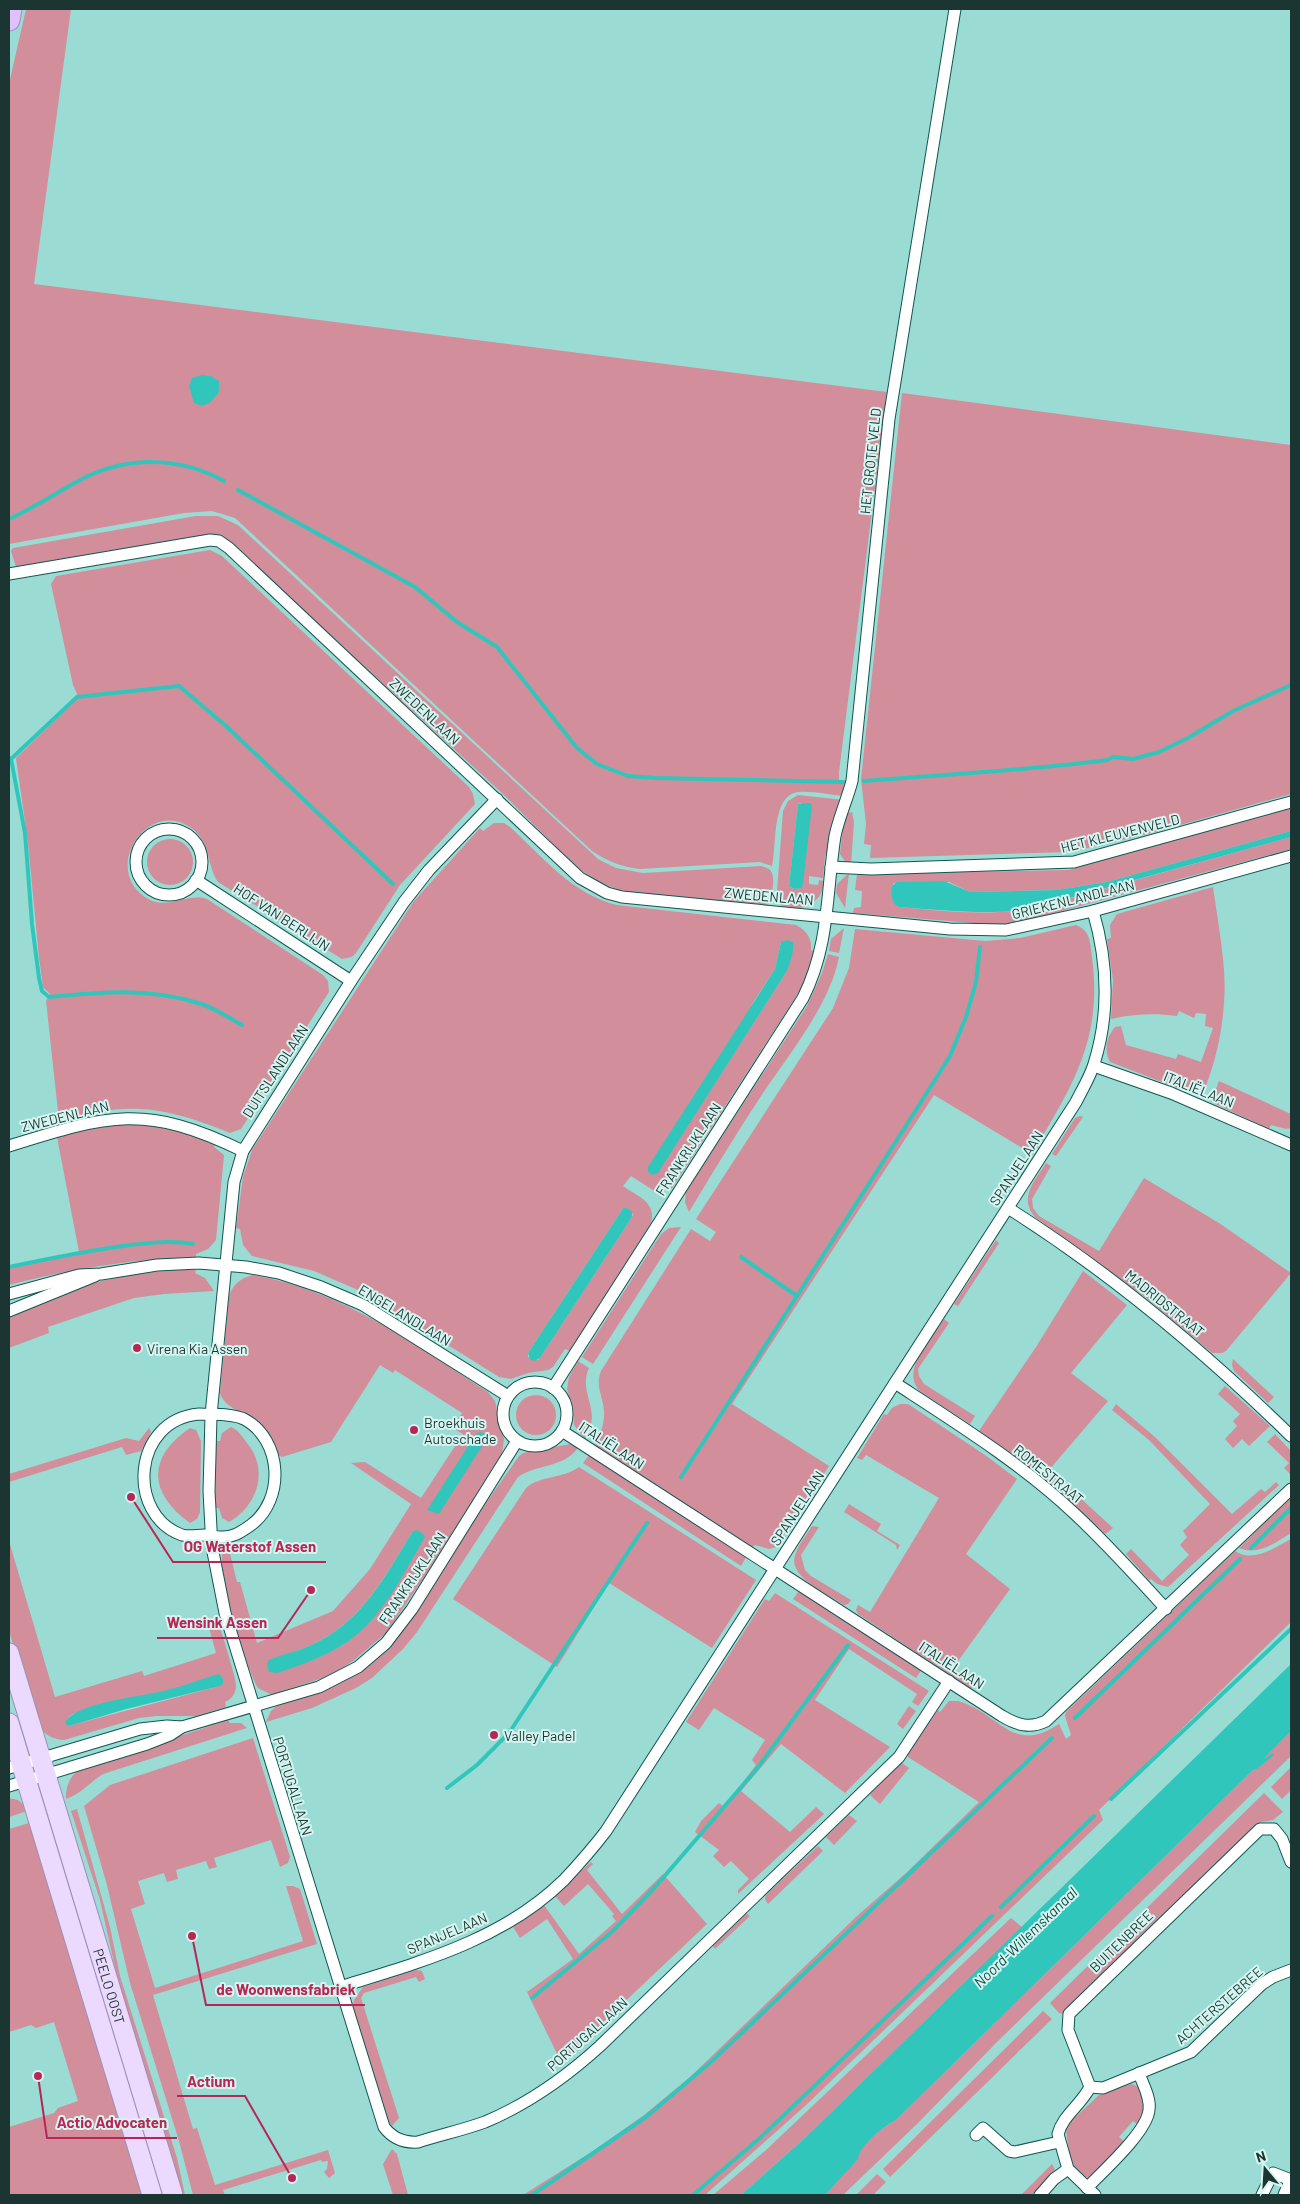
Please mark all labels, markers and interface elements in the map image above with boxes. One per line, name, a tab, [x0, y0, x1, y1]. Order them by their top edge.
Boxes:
street label: HET GROTE VELD	[856, 407, 884, 515]
street label: ZWEDENLAAN	[386, 674, 464, 748]
street label: HET KLEUVENVELD	[1059, 810, 1181, 856]
street label: GRIEKENLANDLAAN	[1010, 876, 1136, 922]
street label: HOF VAN BERLIJN	[231, 880, 333, 954]
street label: ZWEDENLAAN	[724, 884, 814, 908]
street label: DUITSLANDLAAN	[239, 1021, 311, 1121]
street label: ITALIËLAAN	[1161, 1067, 1237, 1111]
street label: ZWEDENLAAN	[19, 1097, 111, 1135]
street label: FRANKRIJKLAAN	[652, 1099, 724, 1199]
street label: SPANJELAAN	[986, 1127, 1046, 1209]
street label: MADRIDSTRAAT	[1122, 1266, 1208, 1340]
street label: ENGELANDLAAN	[356, 1281, 454, 1349]
place label: Virena Kia Assen	[147, 1340, 248, 1357]
marker: Virena Kia Assen	[131, 1342, 143, 1354]
place label: Broekhuis Autoschade	[424, 1414, 496, 1447]
street label: ITALIËLAAN	[576, 1418, 648, 1472]
marker: Broekhuis Autoschade	[408, 1424, 420, 1436]
street label: ROMESTRAAT	[1011, 1441, 1087, 1507]
street label: SPANJELAAN	[767, 1467, 827, 1549]
street label: FRANKRIJKLAAN	[375, 1529, 449, 1627]
callout: OG Waterstof Assen	[173, 1532, 326, 1562]
text: OG Waterstof Assen	[184, 1537, 316, 1555]
callout: Wensink Assen	[157, 1608, 278, 1638]
text: Wensink Assen	[167, 1613, 267, 1631]
street label: ITALIËLAAN	[916, 1638, 988, 1692]
place label: Valley Padel	[504, 1727, 575, 1744]
marker: Valley Padel	[488, 1729, 500, 1741]
street label: PORTUGALLAAN	[270, 1735, 316, 1837]
water label: Noord-Willemskanaal	[970, 1883, 1081, 1991]
street label: BUITENBREE	[1086, 1907, 1156, 1975]
street label: SPANJELAAN	[404, 1908, 490, 1958]
street label: PEELO OOST	[90, 1946, 129, 2026]
street label: ACHTERSTEBREE	[1172, 1963, 1266, 2047]
callout: de Woonwensfabriek	[206, 1975, 365, 2005]
text: de Woonwensfabriek	[216, 1980, 356, 1998]
street label: PORTUGALLAAN	[543, 1993, 631, 2075]
callout: Actium	[177, 2066, 245, 2096]
text: Actium	[187, 2072, 235, 2090]
callout: Actio Advocaten	[47, 2108, 177, 2138]
text: Actio Advocaten	[57, 2113, 167, 2131]
north arrow	[1240, 2144, 1290, 2194]
text: N	[1254, 2147, 1268, 2166]

